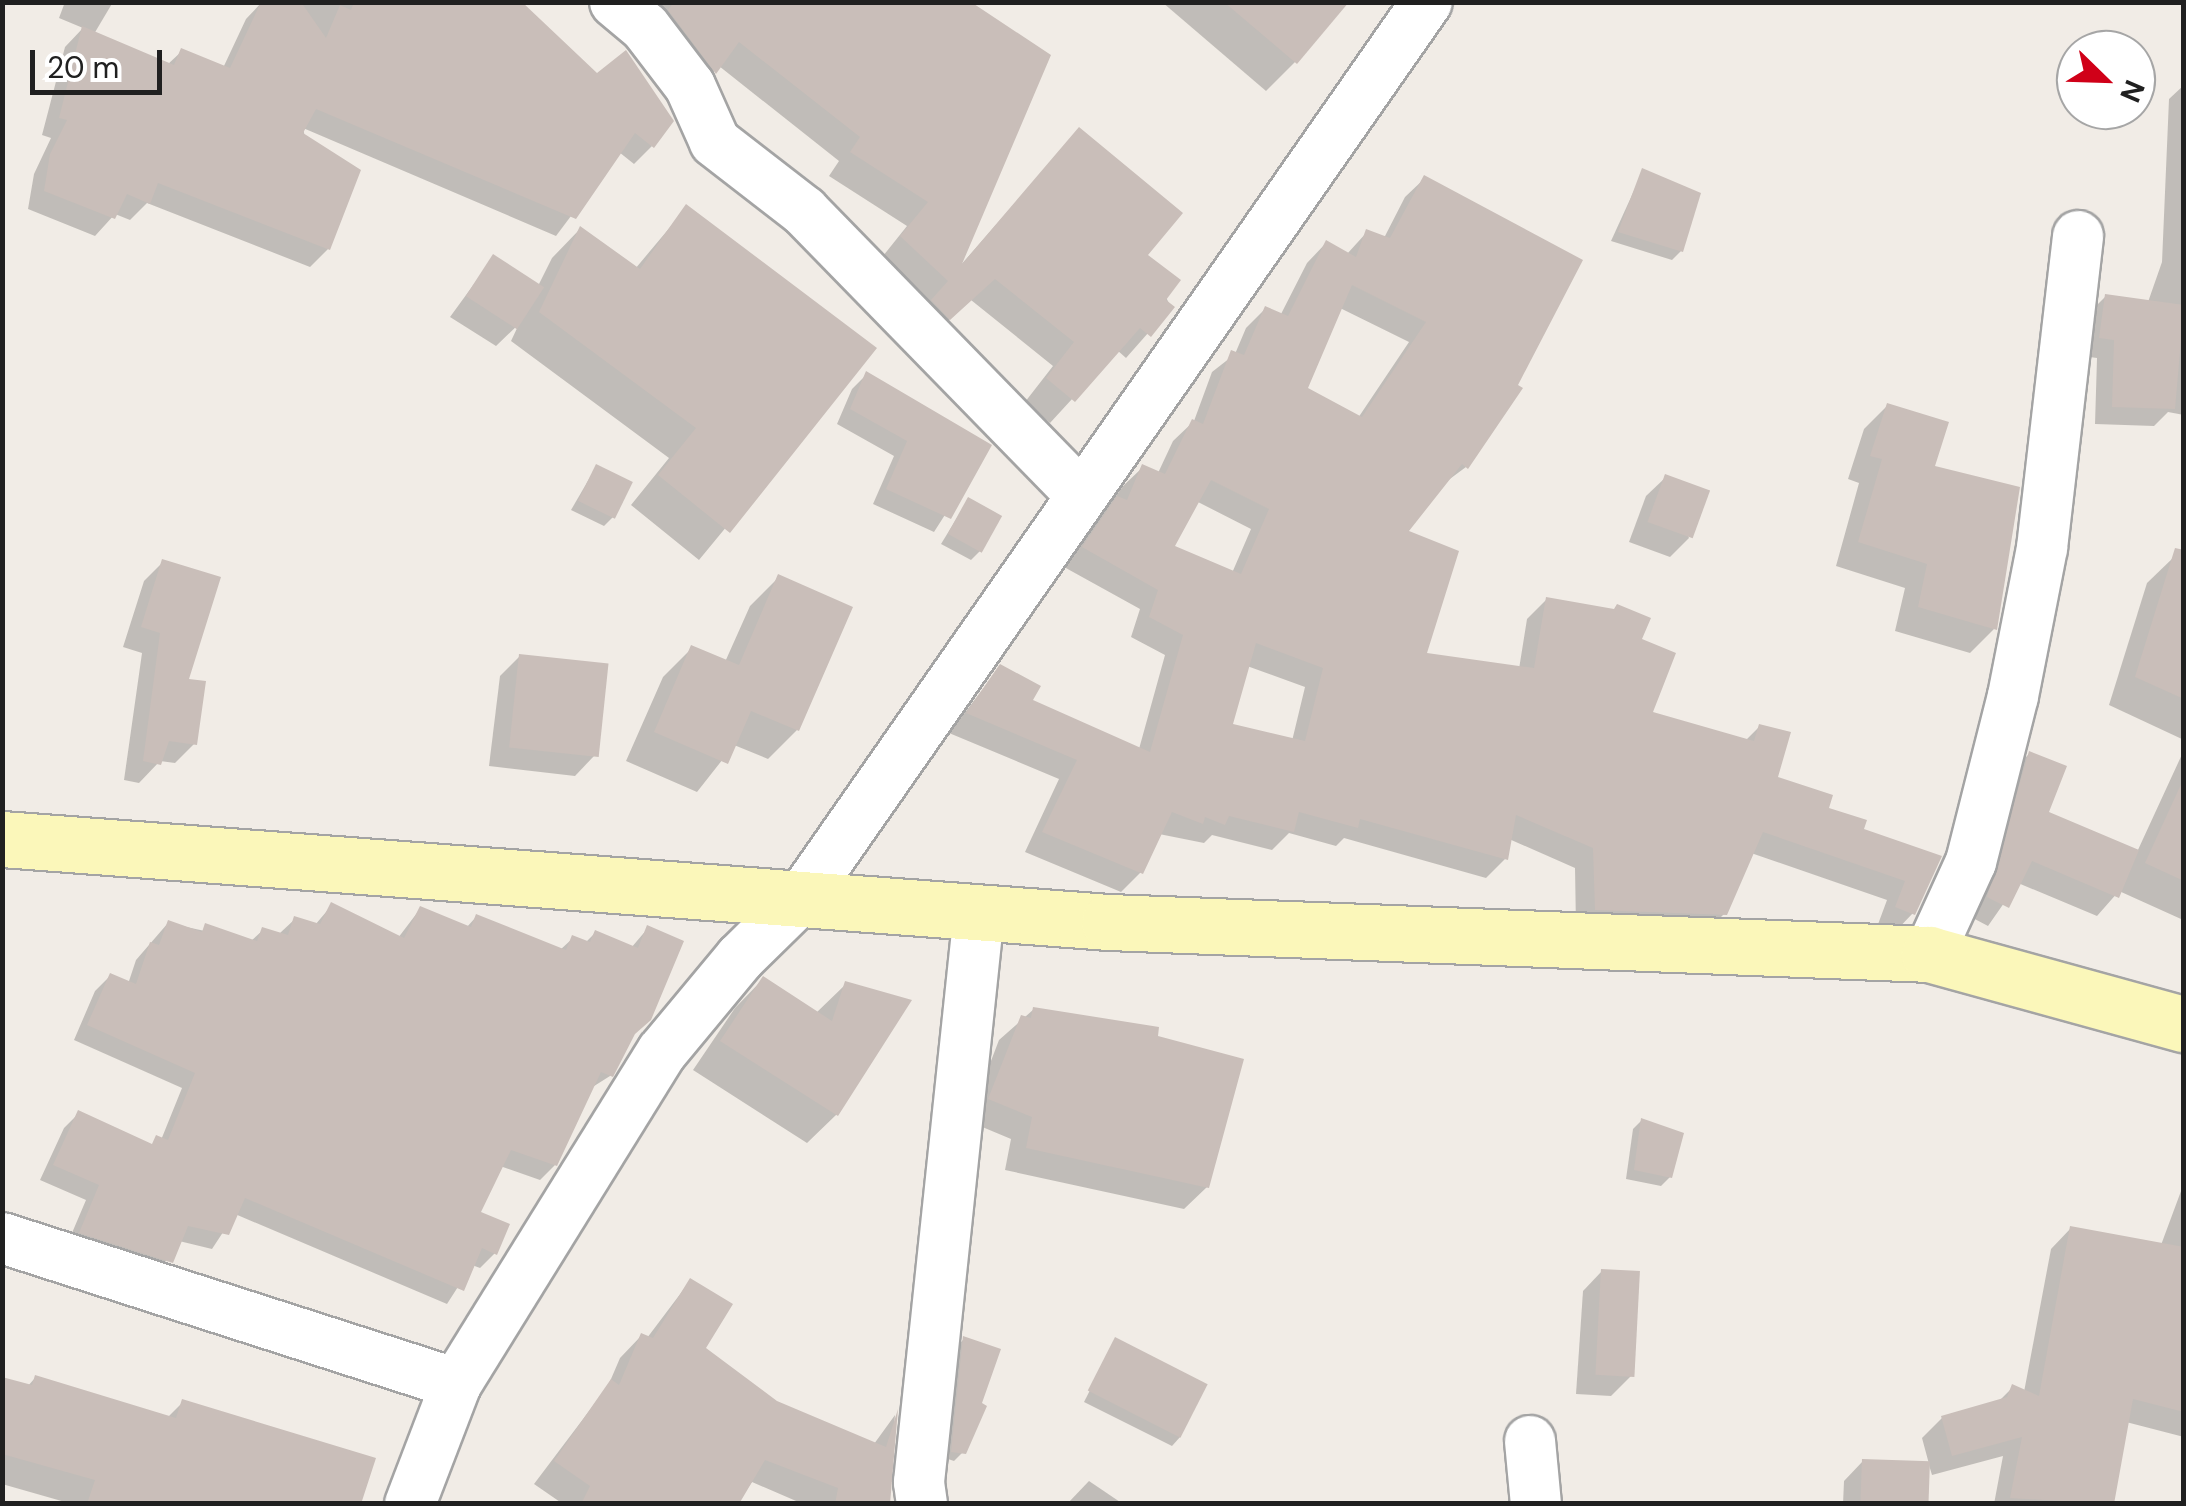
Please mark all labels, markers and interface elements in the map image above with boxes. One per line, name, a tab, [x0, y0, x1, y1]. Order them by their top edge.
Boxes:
scale bar	[35, 30, 168, 92]
north arrow	[2056, 30, 2156, 130]
text: 20 m	[47, 48, 119, 87]
text: N	[2111, 75, 2153, 108]

